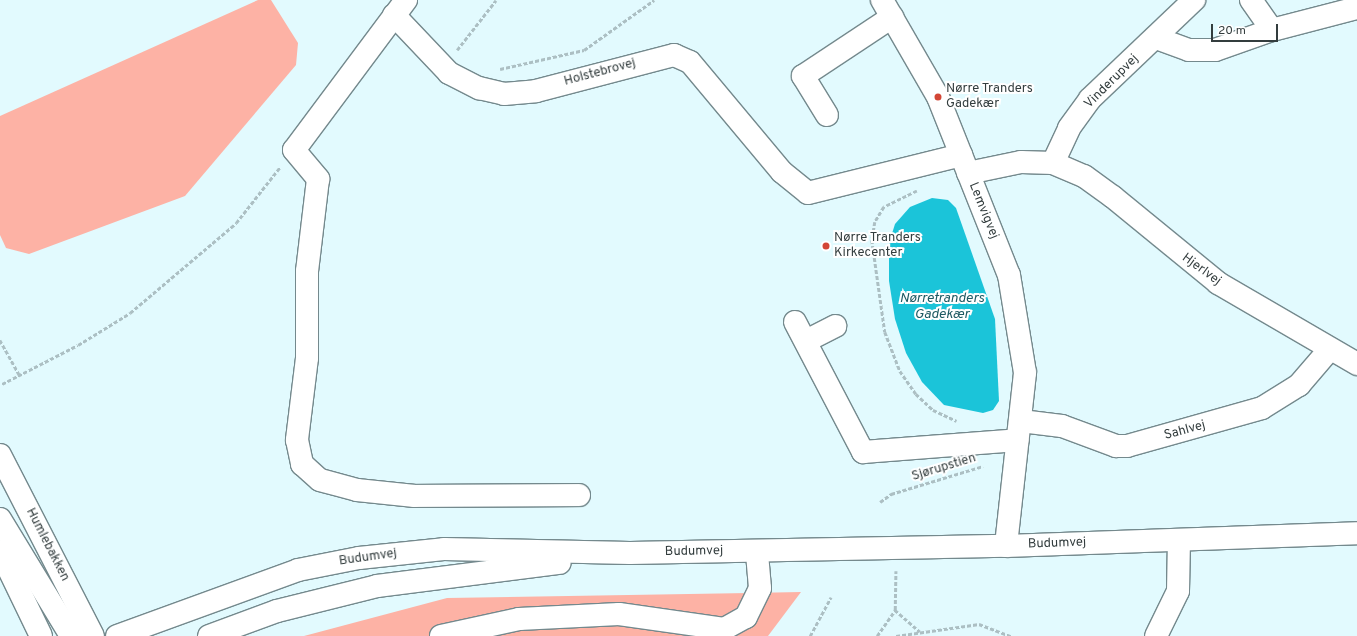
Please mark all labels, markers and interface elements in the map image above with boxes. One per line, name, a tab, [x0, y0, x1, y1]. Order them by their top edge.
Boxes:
scale bar	[1213, 16, 1280, 42]
text: 20 m	[1218, 23, 1246, 39]
street label: Vinderupvej	[1082, 52, 1142, 112]
street label: Holstebrovej	[562, 56, 638, 90]
place label: Nørre Tranders Gadekær	[946, 82, 1033, 113]
marker: Nørre Tranders Gadekær	[933, 92, 943, 102]
street label: Lemvigvej	[965, 180, 1001, 242]
place label: Nørre Tranders Kirkecenter	[834, 231, 921, 262]
marker: Nørre Tranders Kirkecenter	[821, 241, 831, 251]
street label: Hjerlvej	[1178, 251, 1224, 289]
water label: Nørretranders Gadekær	[900, 291, 984, 324]
street label: Sahlvej	[1163, 418, 1207, 444]
street label: Sjørupstien	[910, 451, 978, 485]
street label: Humlebakken	[22, 506, 72, 584]
street label: Budumvej	[1028, 535, 1086, 553]
street label: Budumvej	[665, 544, 723, 560]
street label: Budumvej	[338, 546, 398, 570]

